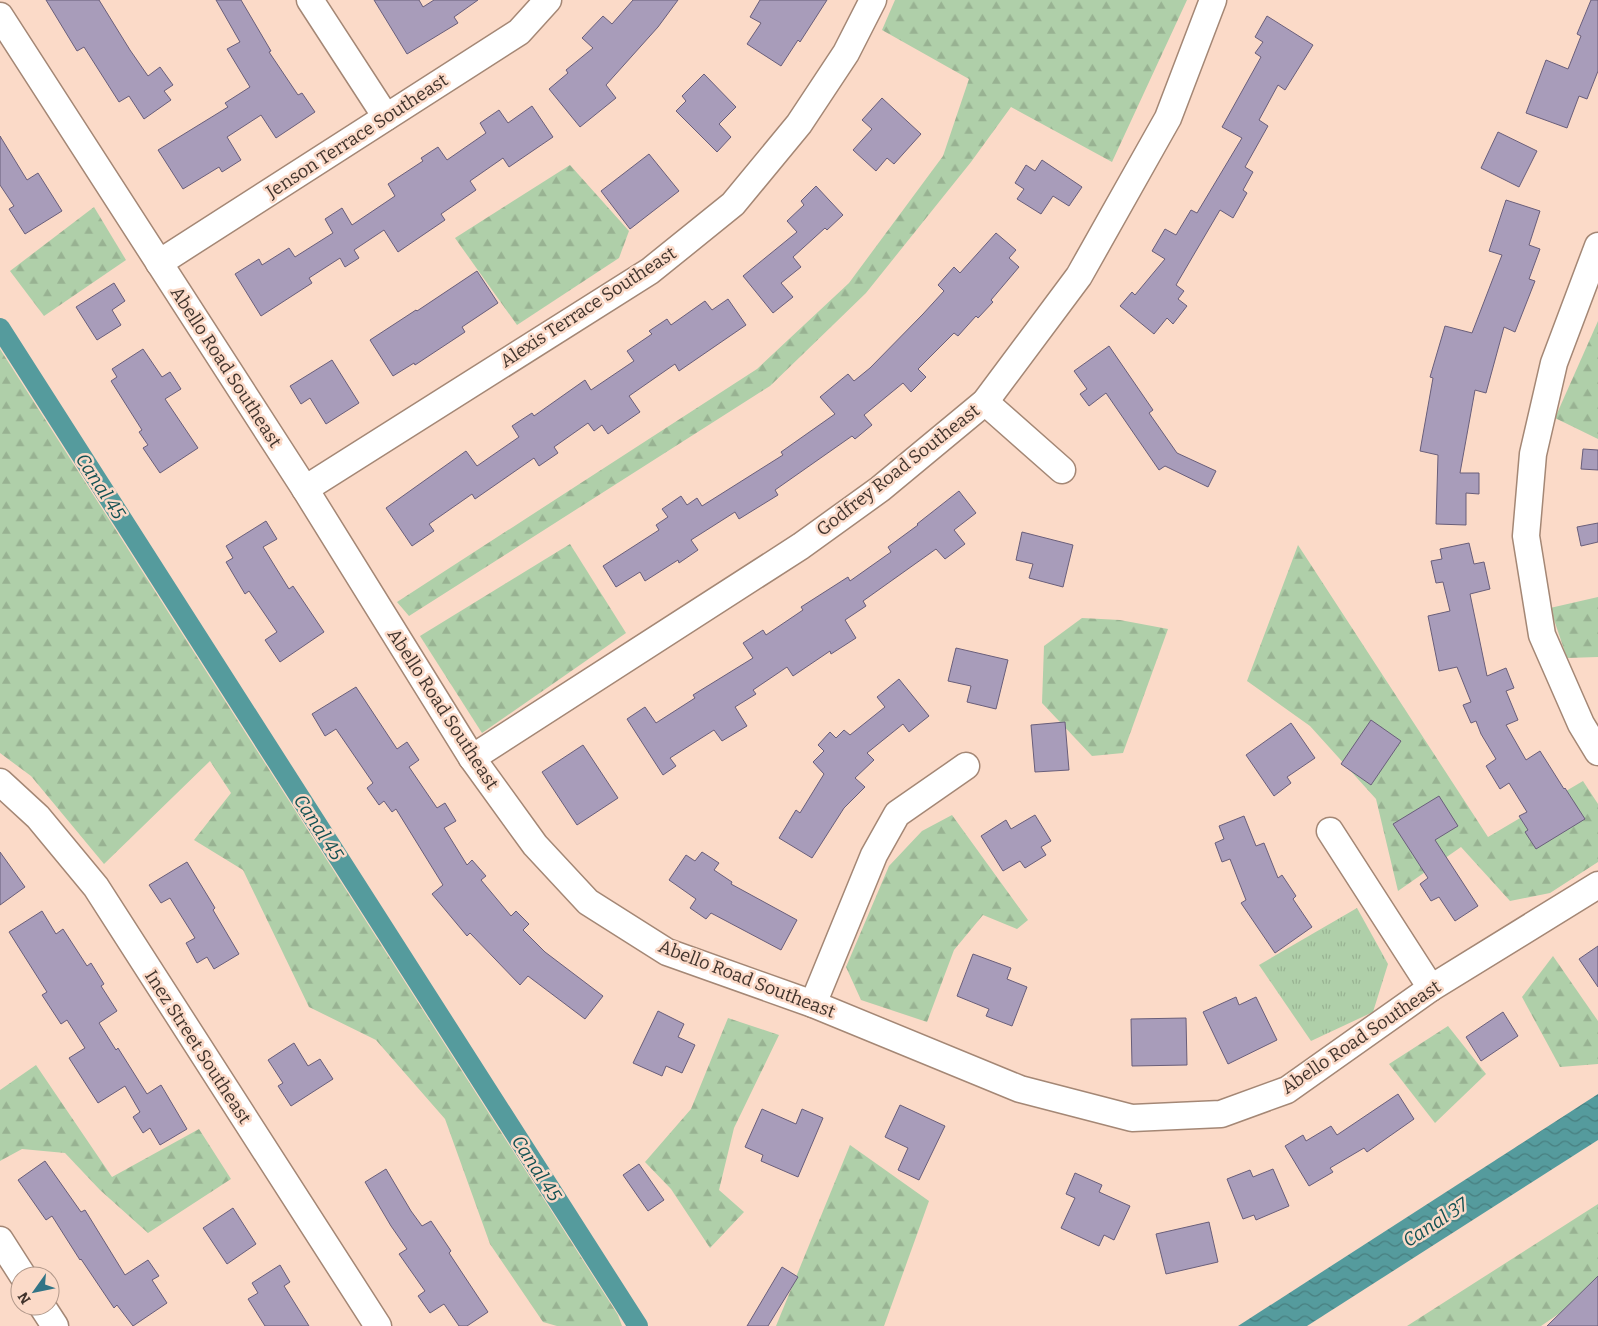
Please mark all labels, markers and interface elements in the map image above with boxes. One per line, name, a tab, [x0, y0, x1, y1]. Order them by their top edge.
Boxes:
street label: Jenson Terrace Southeast	[261, 69, 452, 204]
street label: Alexis Terrace Southeast	[496, 242, 681, 372]
street label: Abello Road Southeast	[166, 282, 287, 452]
street label: Godfrey Road Southeast	[812, 399, 984, 541]
water label: Canal 45	[71, 449, 130, 524]
street label: Abello Road Southeast	[383, 624, 504, 794]
water label: Canal 45	[289, 790, 348, 865]
street label: Abello Road Southeast	[656, 935, 839, 1023]
street label: Inez Street Southeast	[140, 966, 256, 1128]
street label: Abello Road Southeast	[1277, 975, 1445, 1099]
water label: Canal 45	[507, 1131, 566, 1206]
water label: Canal 37	[1398, 1192, 1474, 1252]
north arrow	[10, 1266, 60, 1316]
text: N	[14, 1288, 35, 1307]

